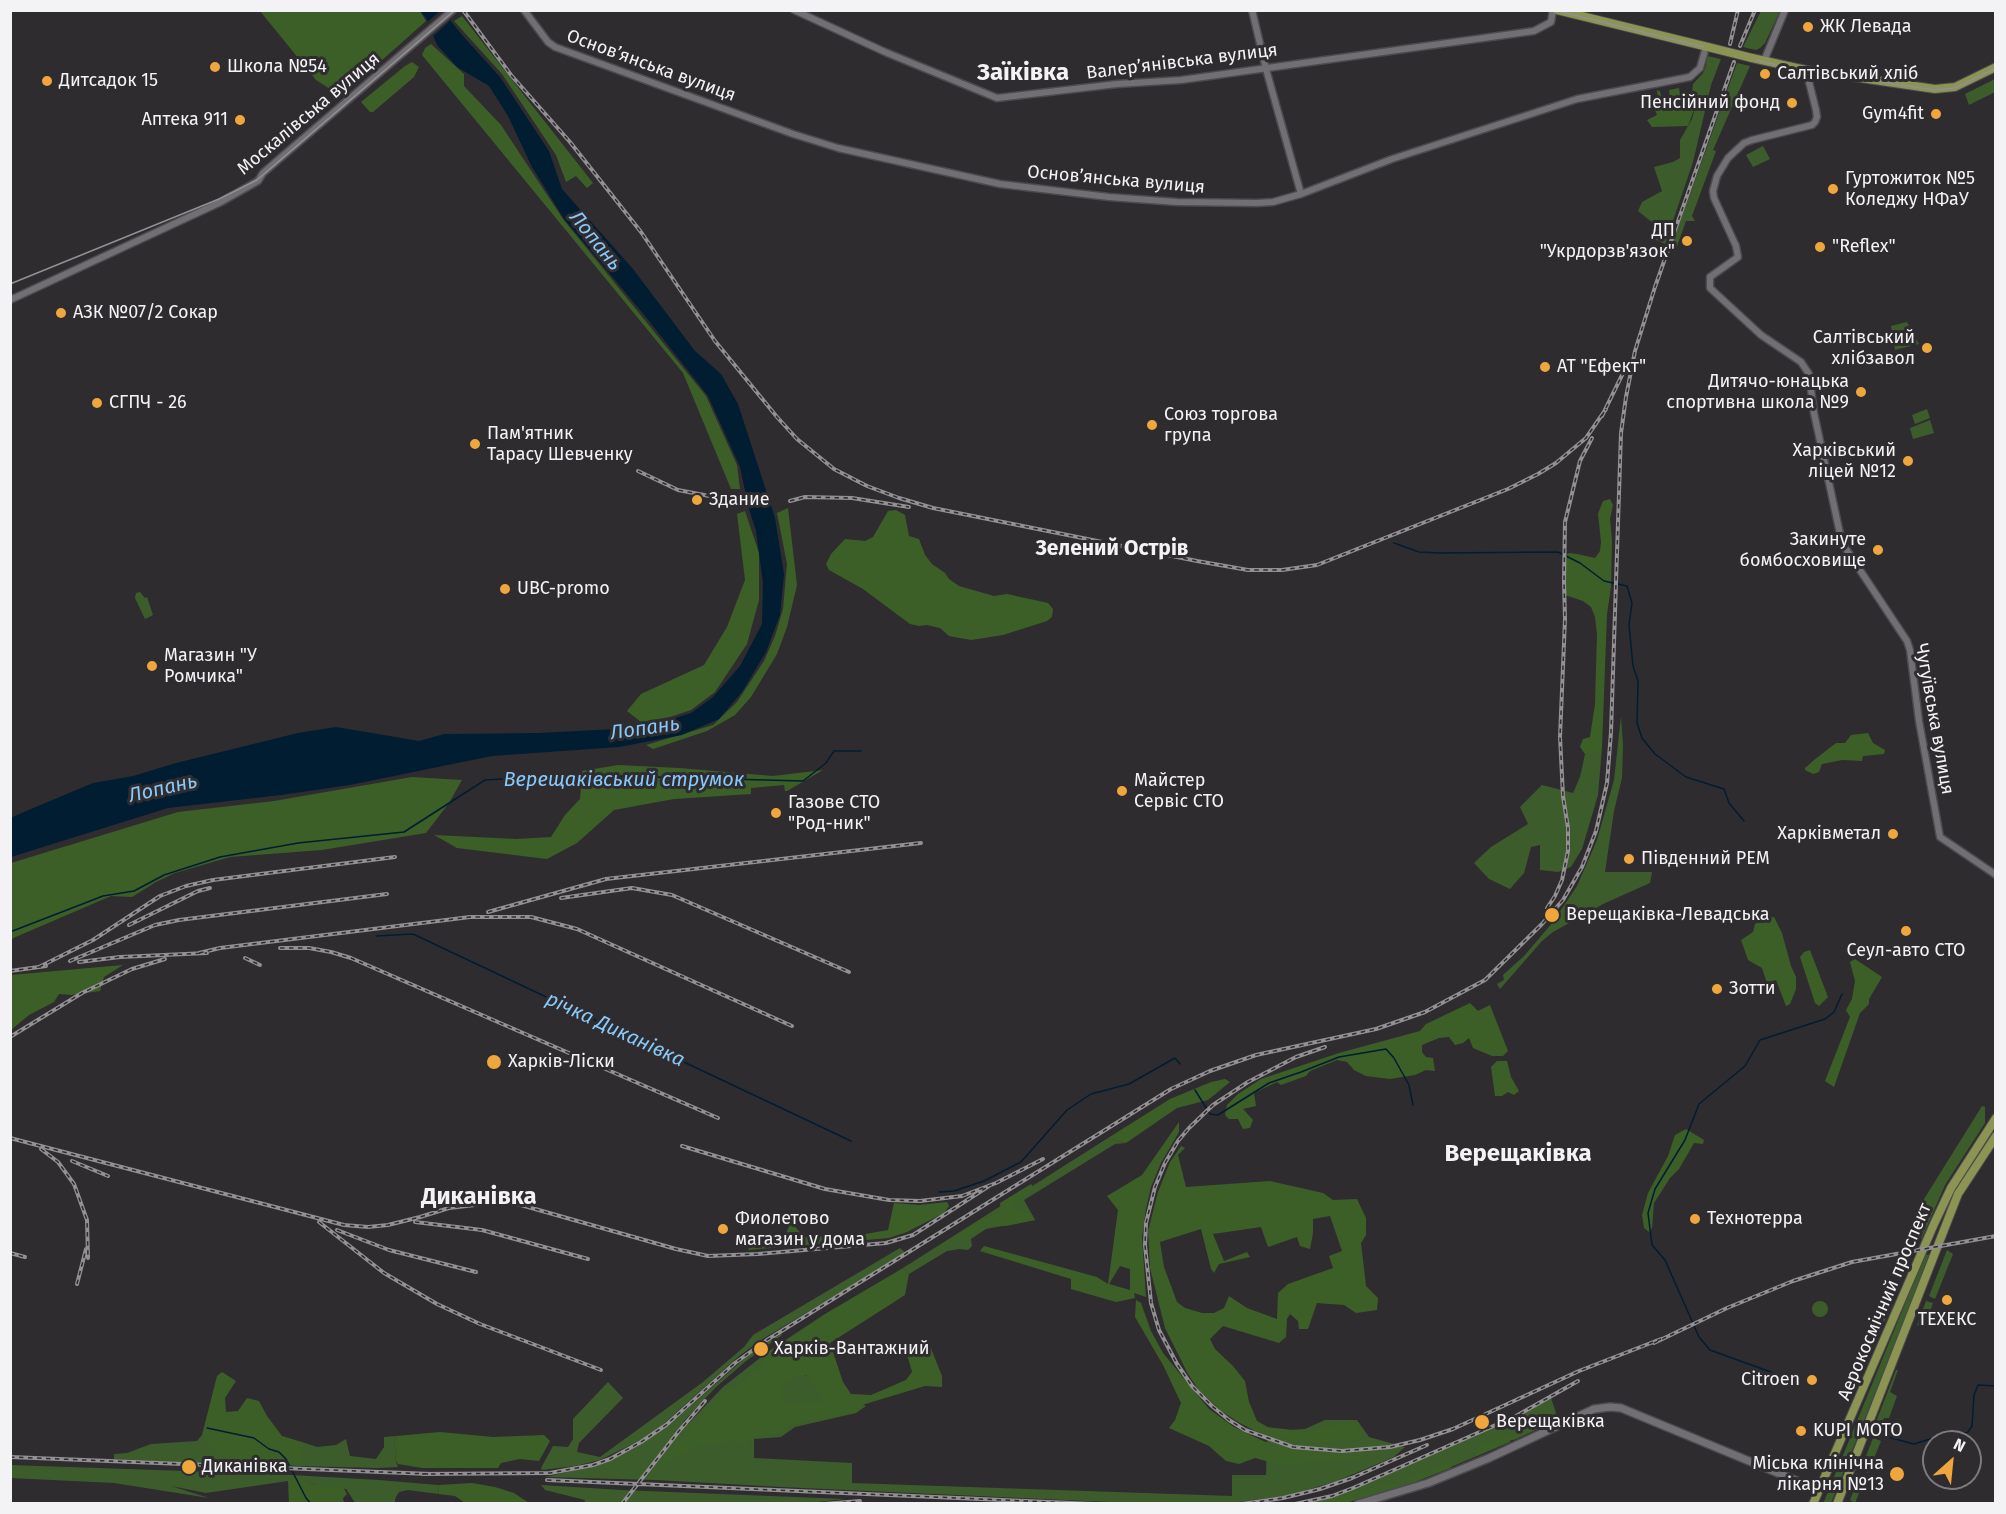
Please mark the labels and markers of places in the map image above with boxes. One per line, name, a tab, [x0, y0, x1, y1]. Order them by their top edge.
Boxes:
place label: ЖК Левада	[1820, 16, 1911, 38]
marker: ЖК Левада	[1801, 20, 1815, 34]
place label: Школа №54	[227, 56, 327, 78]
marker: Школа №54	[208, 60, 222, 74]
place label: Салтівський хліб	[1777, 63, 1919, 85]
marker: Салтівський хліб	[1758, 67, 1772, 81]
place label: Дитсадок 15	[59, 70, 158, 92]
marker: Дитсадок 15	[40, 74, 54, 88]
place label: Пенсійний фонд	[1640, 92, 1780, 114]
marker: Пенсійний фонд	[1785, 96, 1799, 110]
place label: Gym4fit	[1862, 103, 1924, 125]
marker: Gym4fit	[1929, 107, 1943, 121]
place label: Аптека 911	[142, 109, 228, 131]
marker: Аптека 911	[233, 113, 247, 127]
place label: Гуртожиток №5 Коледжу НФаУ	[1845, 168, 1975, 210]
marker: Гуртожиток №5 Коледжу НФаУ	[1826, 182, 1840, 196]
place label: ДП "Укрдорзв'язок"	[1540, 220, 1675, 262]
marker: ДП "Укрдорзв'язок"	[1680, 234, 1694, 248]
place label: "Reflex"	[1832, 236, 1896, 258]
marker: "Reflex"	[1813, 240, 1827, 254]
place label: АЗК №07/2 Сокар	[73, 302, 218, 324]
marker: АЗК №07/2 Сокар	[54, 306, 68, 320]
place label: Салтівський хлібзавол	[1813, 327, 1915, 370]
marker: Салтівський хлібзавол	[1920, 341, 1934, 355]
place label: АТ "Ефект"	[1557, 356, 1646, 378]
marker: АТ "Ефект"	[1538, 360, 1552, 374]
place label: Дитячо-юнацька спортивна школа №9	[1666, 371, 1849, 413]
marker: Дитячо-юнацька спортивна школа №9	[1854, 385, 1868, 399]
place label: СГПЧ - 26	[109, 392, 187, 414]
marker: СГПЧ - 26	[90, 396, 104, 410]
place label: Союз торгова група	[1164, 404, 1278, 446]
marker: Союз торгова група	[1145, 418, 1159, 432]
place label: Пам'ятник Тарасу Шевченку	[487, 423, 633, 466]
marker: Пам'ятник Тарасу Шевченку	[468, 437, 482, 451]
place label: Харківський ліцей №12	[1793, 440, 1896, 482]
marker: Харківський ліцей №12	[1901, 454, 1915, 468]
place label: Здание	[709, 489, 769, 511]
marker: Здание	[690, 493, 704, 507]
place label: Закинуте бомбосховище	[1739, 529, 1866, 572]
marker: Закинуте бомбосховище	[1871, 543, 1885, 557]
place label: UBC-promo	[517, 578, 610, 600]
marker: UBC-promo	[498, 582, 512, 596]
place label: Магазин "У Ромчика"	[164, 645, 257, 688]
marker: Магазин "У Ромчика"	[145, 659, 159, 673]
place label: Майстер Сервіс СТО	[1134, 770, 1224, 812]
marker: Майстер Сервіс СТО	[1115, 784, 1129, 798]
place label: Газове СТО "Род-ник"	[788, 792, 880, 834]
marker: Газове СТО "Род-ник"	[769, 806, 783, 820]
place label: Харківметал	[1777, 823, 1881, 845]
marker: Харківметал	[1886, 827, 1900, 841]
place label: Південний РЕМ	[1641, 848, 1770, 870]
marker: Південний РЕМ	[1622, 852, 1636, 866]
place label: Верещаківка-Левадська	[1566, 904, 1770, 926]
marker: Верещаківка-Левадська	[1543, 906, 1561, 924]
marker: Сеул-авто СТО	[1899, 924, 1913, 938]
place label: Сеул-авто СТО	[1846, 940, 1966, 962]
place label: Зотти	[1729, 978, 1776, 1000]
marker: Зотти	[1710, 982, 1724, 996]
place label: Харків-Ліски	[508, 1051, 615, 1073]
marker: Харків-Ліски	[485, 1053, 503, 1071]
place label: Фиолетово магазин у дома	[735, 1208, 865, 1250]
place label: Технотерра	[1707, 1208, 1803, 1230]
marker: Технотерра	[1688, 1212, 1702, 1226]
marker: Фиолетово магазин у дома	[716, 1222, 730, 1236]
marker: ТЕХЕКС	[1940, 1293, 1954, 1307]
place label: ТЕХЕКС	[1918, 1309, 1976, 1331]
place label: Харків-Вантажний	[774, 1338, 930, 1360]
marker: Харків-Вантажний	[752, 1340, 770, 1358]
place label: Citroen	[1741, 1369, 1800, 1391]
marker: Citroen	[1805, 1373, 1819, 1387]
place label: Верещаківка	[1496, 1411, 1605, 1433]
marker: Верещаківка	[1473, 1413, 1491, 1431]
place label: KUPI MOTO	[1813, 1420, 1903, 1442]
marker: KUPI MOTO	[1794, 1424, 1808, 1438]
place label: Міська клінічна лікарня №13	[1752, 1453, 1884, 1496]
place label: Диканівка	[202, 1456, 287, 1478]
marker: Диканівка	[180, 1458, 198, 1476]
marker: Міська клінічна лікарня №13	[1888, 1465, 1906, 1483]

